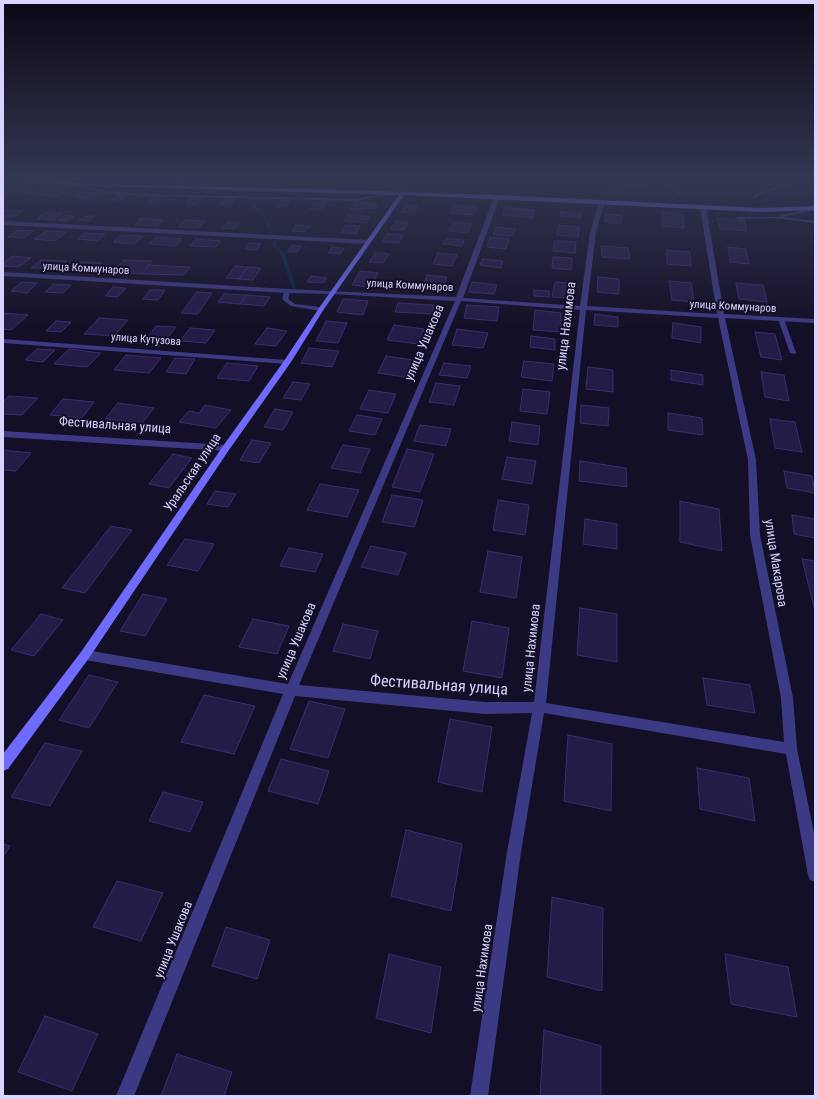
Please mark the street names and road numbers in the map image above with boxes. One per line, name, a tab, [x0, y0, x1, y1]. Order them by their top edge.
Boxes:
street label: улица Коммунаров	[42, 260, 130, 278]
street label: улица Коммунаров	[366, 277, 454, 295]
street label: улица Нахимова	[554, 281, 580, 371]
street label: улица Коммунаров	[689, 298, 777, 316]
street label: улица Ушакова	[402, 302, 448, 384]
street label: улица Кутузова	[111, 331, 181, 349]
street label: Фестивальная улица	[58, 414, 172, 438]
street label: Уральская улица	[161, 431, 225, 515]
street label: улица Макарова	[760, 518, 790, 608]
street label: улица Ушакова	[274, 600, 320, 682]
street label: улица Нахимова	[520, 603, 544, 693]
street label: Фестивальная улица	[369, 672, 509, 700]
street label: улица Ушакова	[151, 899, 197, 981]
street label: улица Нахимова	[469, 923, 497, 1013]

